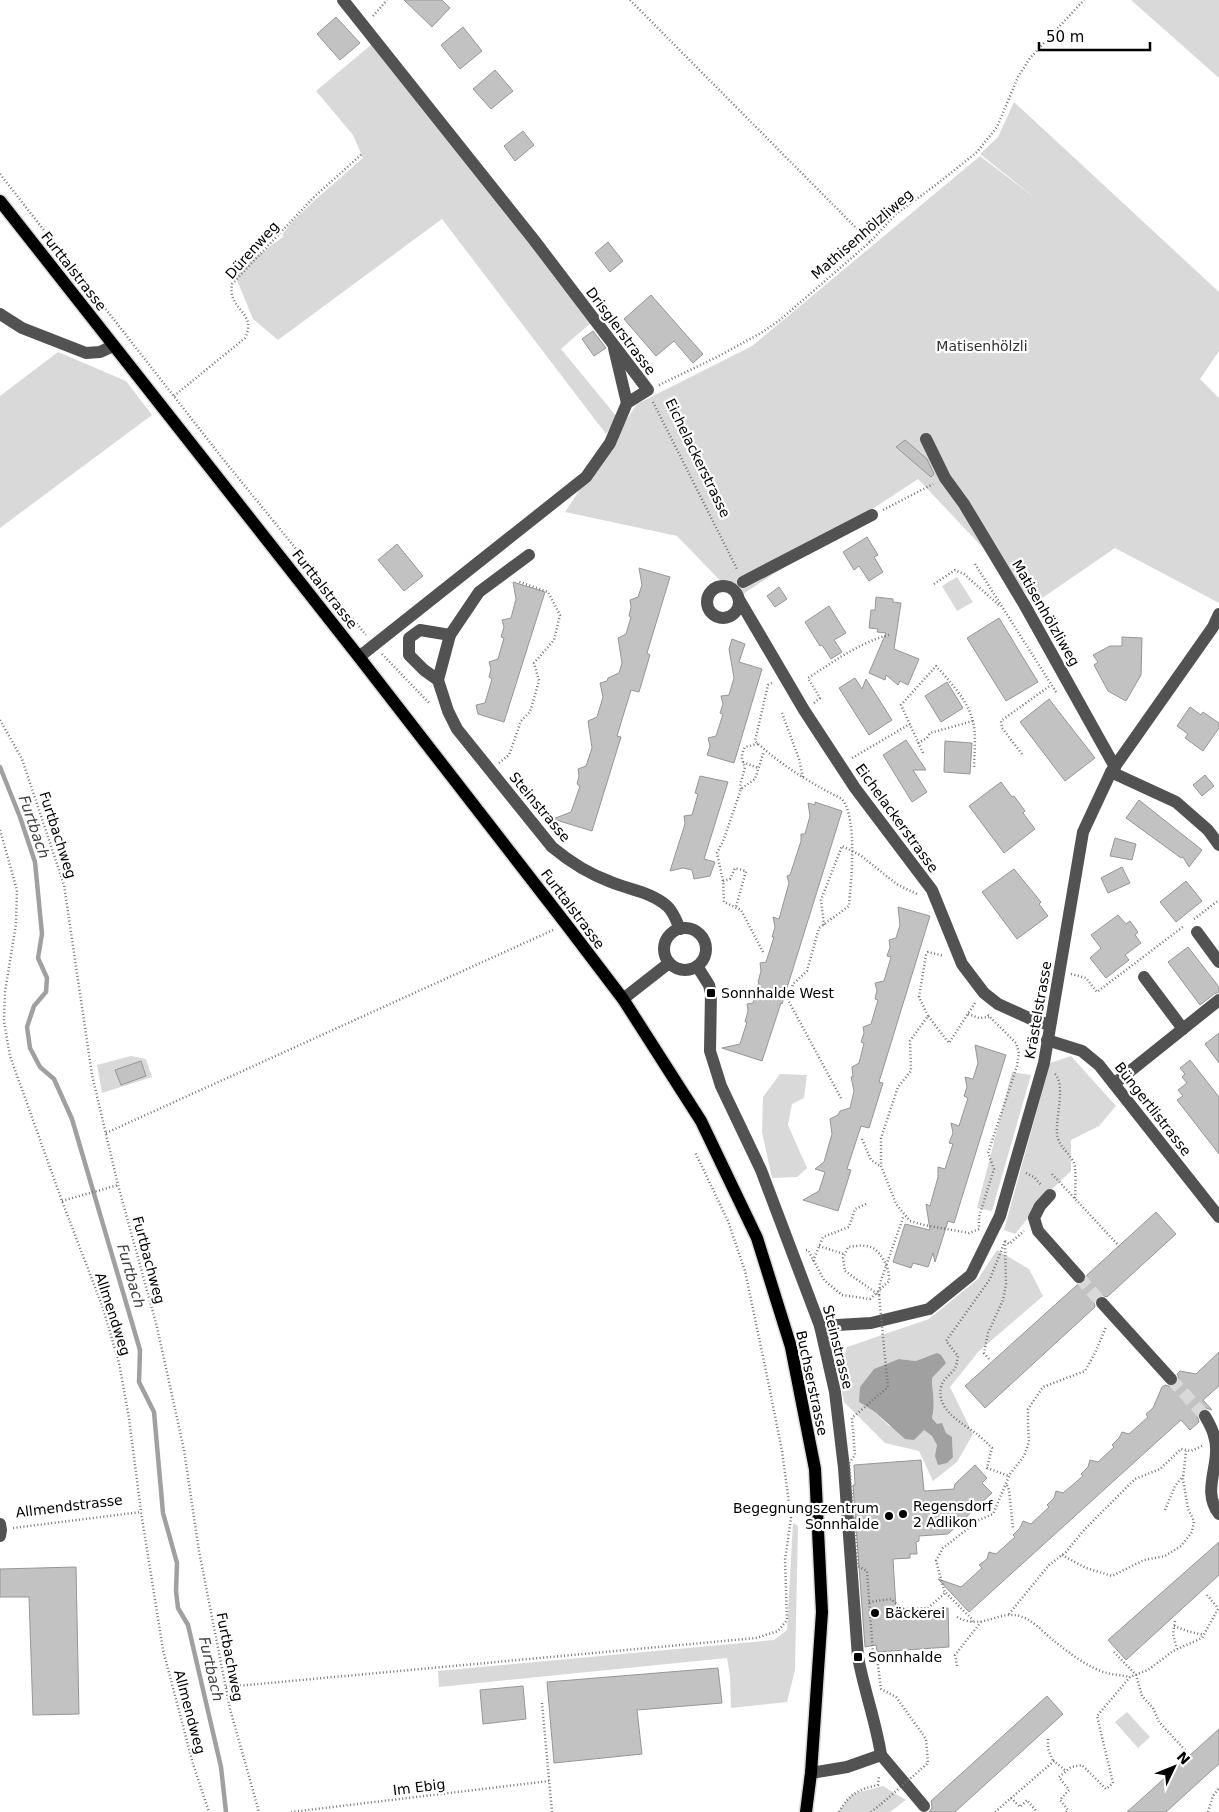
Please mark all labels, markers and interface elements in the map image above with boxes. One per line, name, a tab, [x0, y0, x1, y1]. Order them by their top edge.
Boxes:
scale bar	[1039, 20, 1150, 52]
text: 50 m	[1046, 28, 1084, 46]
street label: Mathisenhölzliweg	[808, 186, 916, 282]
street label: Dürenweg	[222, 218, 282, 282]
street label: Furttalstrasse	[38, 228, 110, 314]
street label: Drisglerstrasse	[583, 284, 659, 378]
park label: Matisenhölzli	[936, 338, 1028, 354]
street label: Eichelackerstrasse	[662, 396, 734, 520]
street label: Furttalstrasse	[289, 546, 361, 632]
street label: Matisenhölzliweg	[1009, 557, 1083, 669]
street label: Eichelackerstrasse	[852, 761, 942, 875]
street label: Steinstrasse	[506, 769, 574, 845]
street label: Furtbachweg	[36, 790, 80, 880]
water label: Furtbach	[15, 793, 53, 861]
street label: Furttalstrasse	[538, 866, 608, 952]
street label: Krästelstrasse	[1022, 960, 1054, 1060]
place label: Sonnhalde West	[721, 985, 834, 1001]
marker: Sonnhalde West	[705, 987, 717, 999]
street label: Büngertlistrasse	[1112, 1059, 1194, 1159]
street label: Furtbachweg	[129, 1214, 169, 1306]
water label: Furtbach	[113, 1242, 149, 1310]
street label: Allmendweg	[92, 1270, 134, 1358]
street label: Steinstrasse	[820, 1303, 856, 1391]
street label: Buchserstrasse	[793, 1329, 831, 1437]
street label: Allmendstrasse	[15, 1491, 123, 1521]
place label: Regensdorf 2 Adlikon	[913, 1498, 994, 1530]
place label: Begegnungszentrum Sonnhalde	[733, 1500, 879, 1532]
marker: Regensdorf 2 Adlikon	[897, 1508, 909, 1520]
marker: Begegnungszentrum Sonnhalde	[883, 1510, 895, 1522]
place label: Bäckerei	[885, 1605, 945, 1621]
marker: Bäckerei	[869, 1607, 881, 1619]
street label: Furtbachweg	[214, 1611, 246, 1703]
water label: Furtbach	[195, 1635, 227, 1703]
place label: Sonnhalde	[868, 1649, 942, 1665]
marker: Sonnhalde	[852, 1651, 864, 1663]
street label: Allmendweg	[171, 1668, 209, 1756]
north arrow	[1149, 1742, 1199, 1792]
text: N	[1174, 1748, 1193, 1768]
street label: Im Ebig	[392, 1776, 446, 1798]

